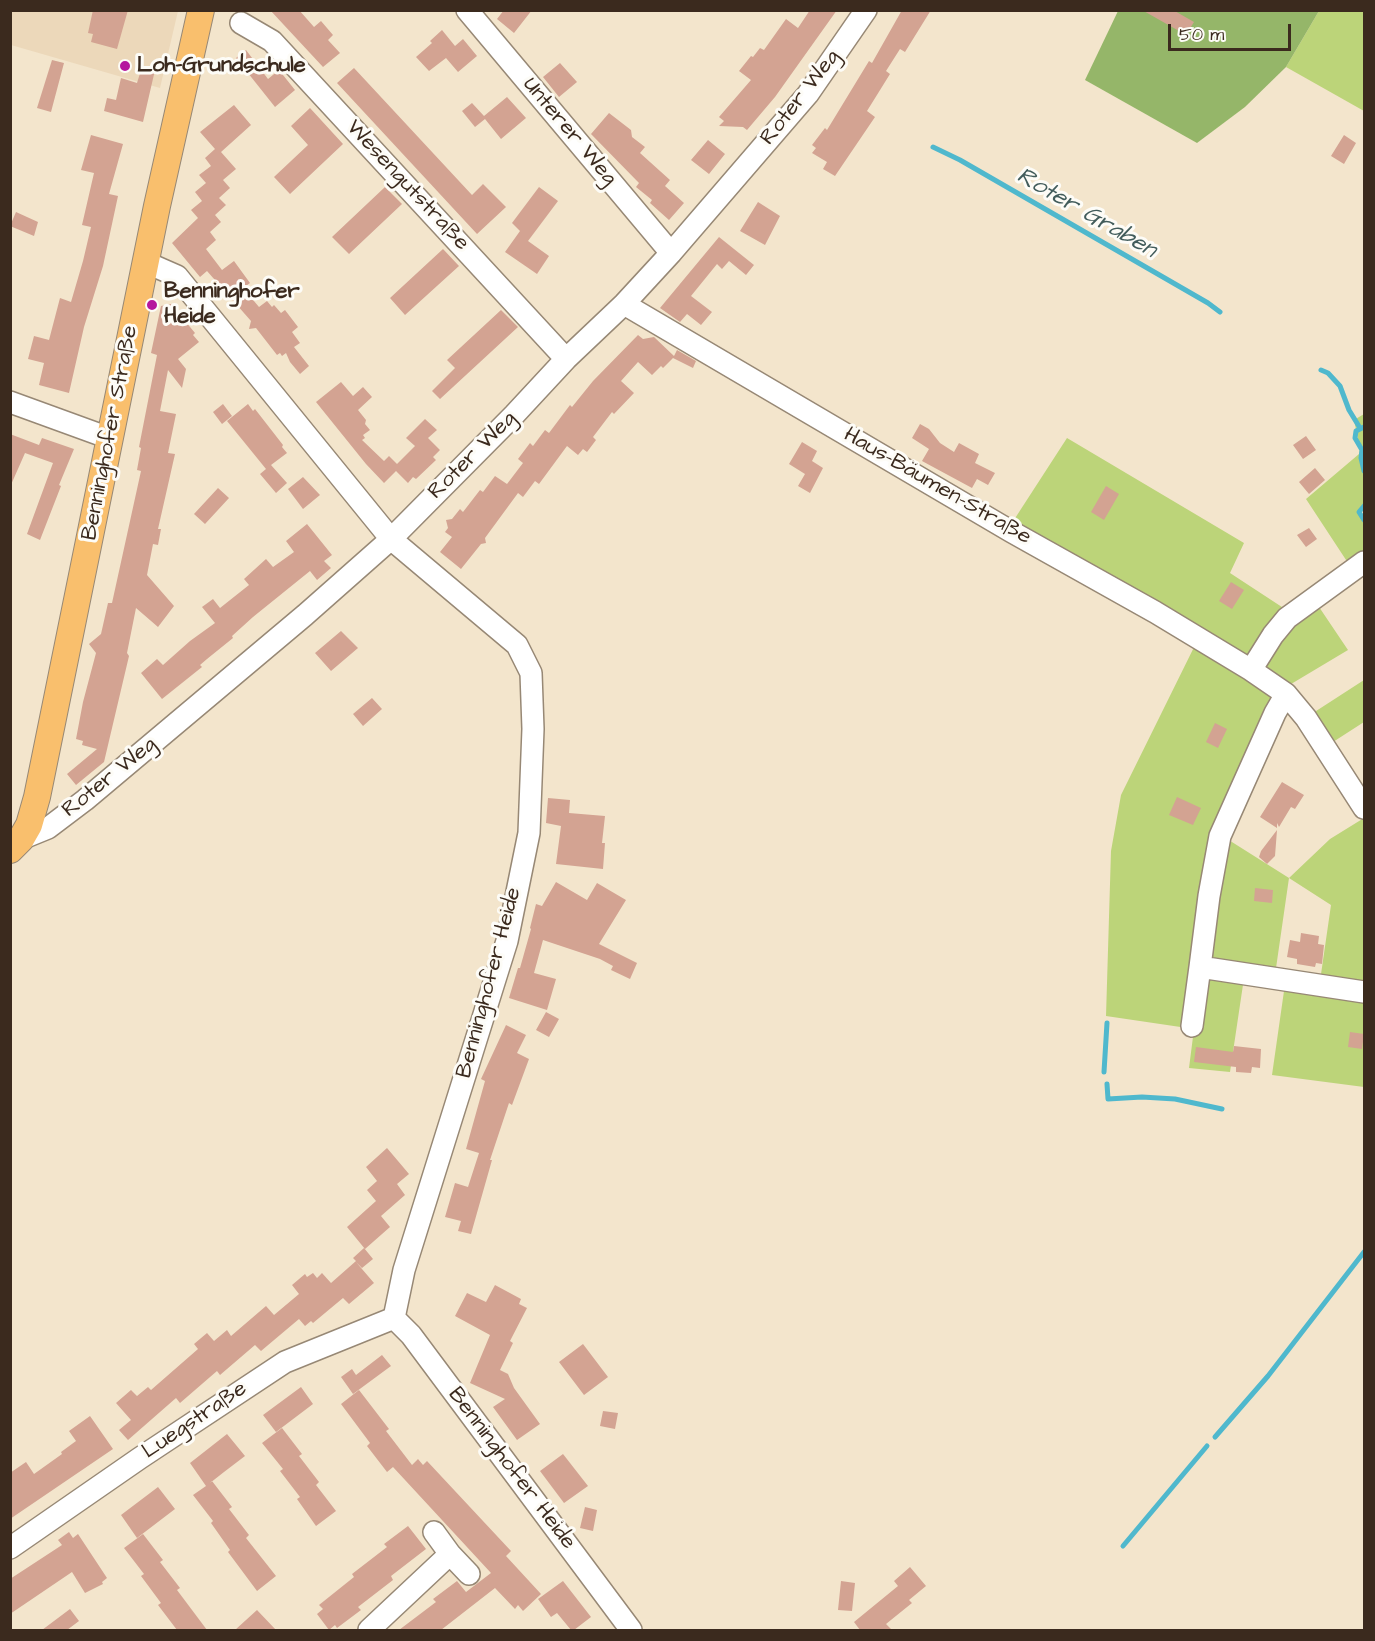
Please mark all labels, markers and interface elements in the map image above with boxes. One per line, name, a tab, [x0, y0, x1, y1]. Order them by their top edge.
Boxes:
scale bar	[1171, 12, 1294, 50]
text: 50 m	[1179, 22, 1224, 47]
street label: Roter Weg	[756, 45, 846, 151]
place label: Loh-Grundschule	[137, 53, 306, 79]
marker: Loh-Grundschule	[118, 59, 132, 73]
street label: Unterer Weg	[516, 73, 622, 191]
street label: Wesengutstraße	[340, 115, 474, 257]
water label: Roter Graben	[1011, 162, 1161, 266]
place label: Benninghofer Heide	[164, 279, 300, 330]
marker: Benninghofer Heide	[145, 298, 159, 312]
street label: Benninghofer Straße	[77, 323, 145, 543]
street label: Roter Weg	[423, 406, 523, 506]
street label: Haus-Bäumen-Straße	[838, 422, 1036, 552]
street label: Roter Weg	[57, 732, 163, 824]
street label: Benninghofer Heide	[452, 885, 528, 1081]
street label: Luegstraße	[138, 1376, 252, 1466]
street label: Benninghofer Heide	[441, 1383, 581, 1555]

